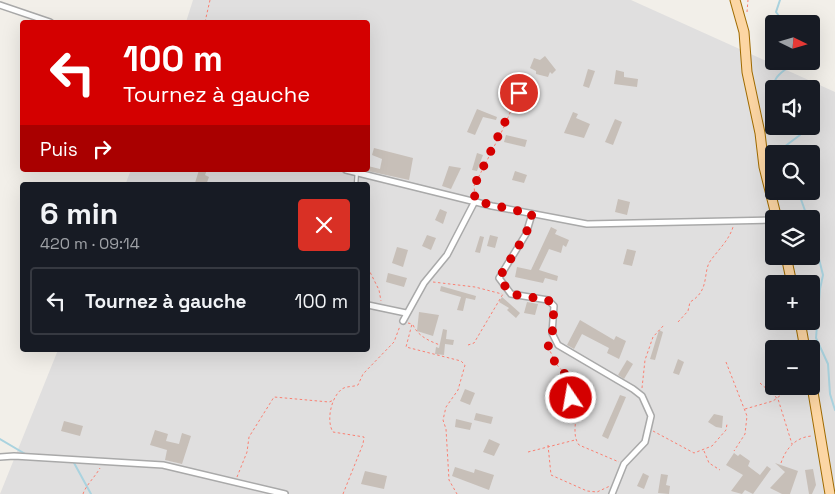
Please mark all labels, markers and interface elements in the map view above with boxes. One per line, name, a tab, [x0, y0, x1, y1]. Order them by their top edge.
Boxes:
north arrow	[765, 15, 820, 70]
map controls	[765, 15, 820, 395]
text: 100 m	[123, 37, 223, 81]
icon: left	[40, 40, 105, 105]
pin	[498, 72, 540, 114]
icon: arrive	[505, 79, 533, 107]
text: Tournez à gauche	[123, 80, 310, 108]
button: sound	[765, 80, 820, 135]
icon: right	[88, 135, 116, 163]
text: Puis	[40, 137, 78, 162]
button: search	[765, 145, 820, 200]
text: 6 min	[40, 194, 118, 233]
button: close	[298, 199, 350, 251]
button: layers	[765, 210, 820, 265]
text: 420 m · 09:14	[40, 233, 140, 254]
button: +	[765, 275, 820, 330]
icon: left	[42, 287, 70, 315]
text: Tournez à gauche	[85, 289, 247, 314]
text: 100 m	[294, 289, 348, 314]
button: −	[765, 340, 820, 395]
position arrow	[544, 371, 596, 423]

